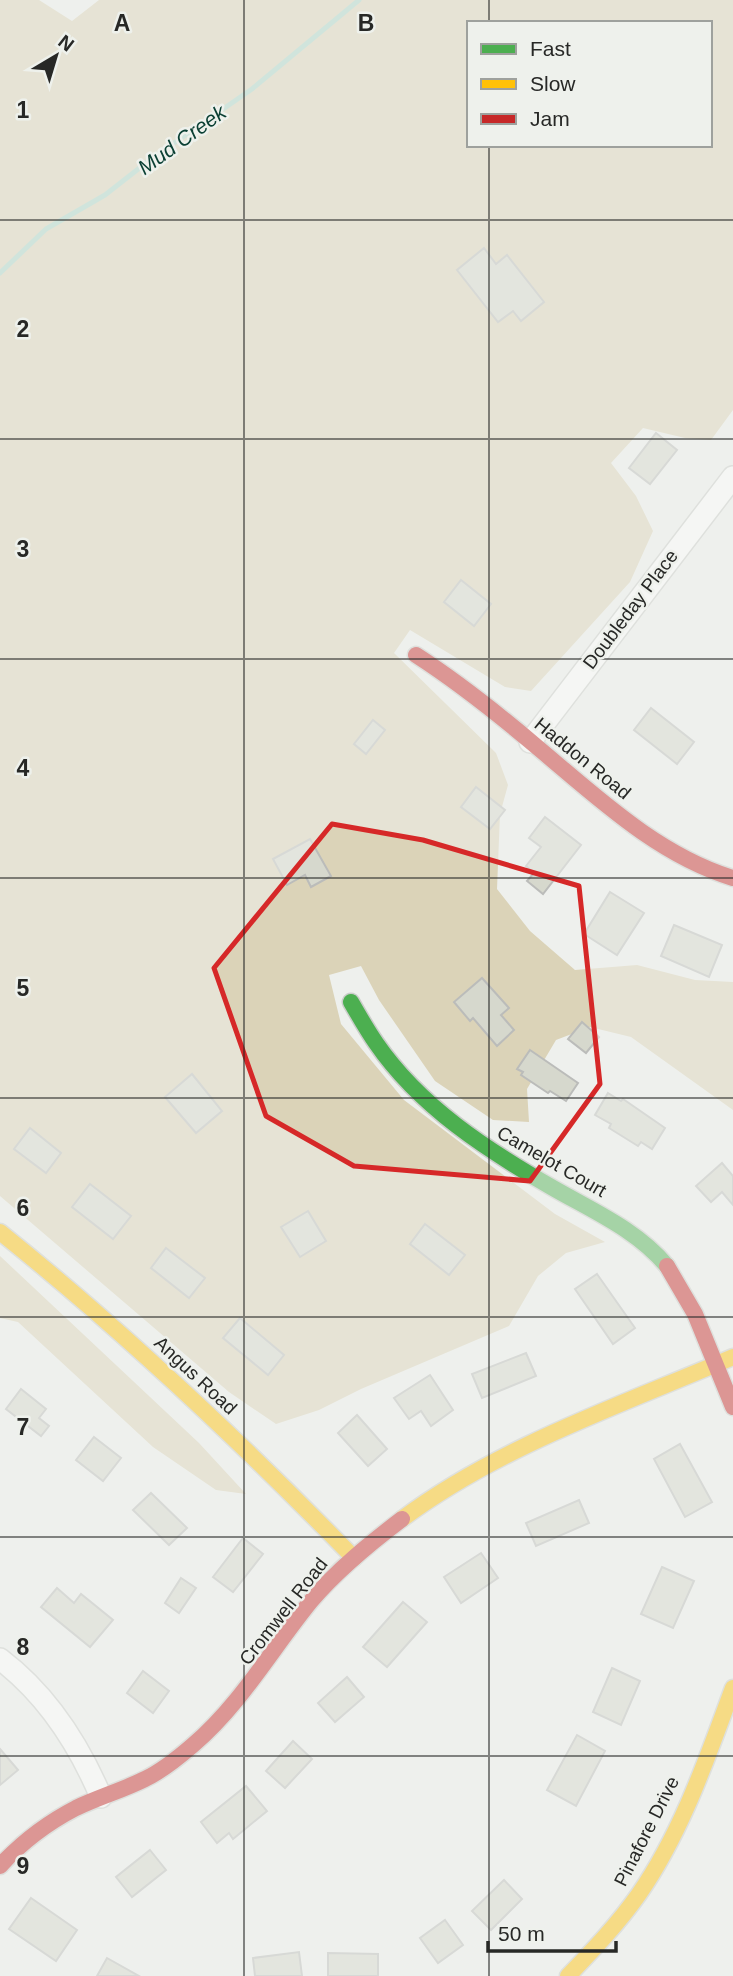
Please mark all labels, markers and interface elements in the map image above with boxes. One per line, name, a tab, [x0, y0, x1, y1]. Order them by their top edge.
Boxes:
text: A	[114, 10, 130, 36]
text: B	[358, 10, 374, 36]
north arrow	[21, 21, 91, 91]
legend	[467, 21, 712, 147]
text: N	[54, 30, 78, 55]
text: Fast	[530, 37, 571, 60]
text: Slow	[530, 72, 576, 95]
text: 1	[17, 97, 30, 123]
water label: Mud Creek	[133, 99, 231, 179]
text: Jam	[530, 107, 570, 130]
text: 2	[17, 316, 29, 342]
text: 3	[17, 536, 29, 562]
street label: Doubleday Place	[579, 546, 682, 673]
street label: Haddon Road	[531, 713, 635, 803]
text: 4	[17, 755, 30, 781]
text: 5	[17, 975, 30, 1001]
street label: Camelot Court	[493, 1122, 611, 1202]
text: 6	[17, 1195, 29, 1221]
street label: Angus Road	[150, 1332, 241, 1419]
text: 7	[17, 1414, 29, 1440]
street label: Cromwell Road	[235, 1554, 332, 1669]
text: 8	[17, 1634, 30, 1660]
street label: Pinafore Drive	[610, 1773, 683, 1890]
text: 9	[17, 1853, 29, 1879]
scale bar	[488, 1910, 616, 1954]
text: 50 m	[498, 1922, 545, 1945]

